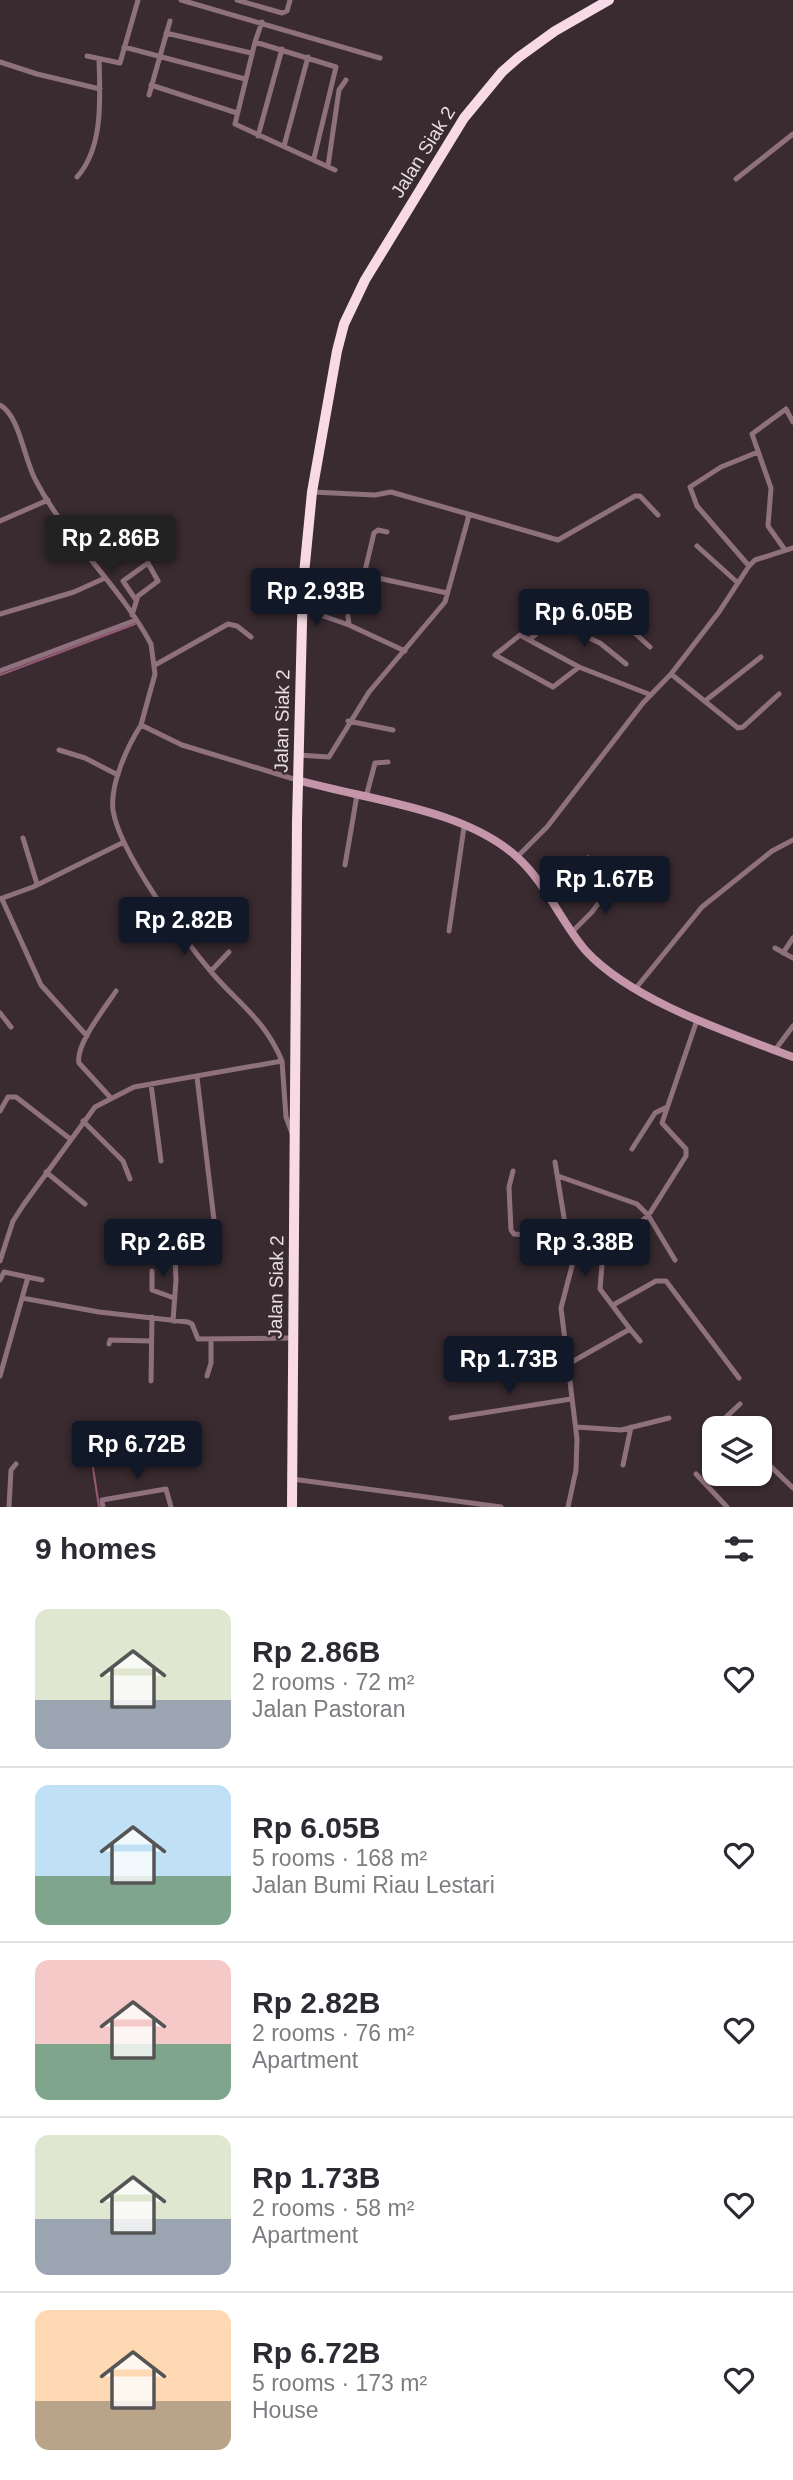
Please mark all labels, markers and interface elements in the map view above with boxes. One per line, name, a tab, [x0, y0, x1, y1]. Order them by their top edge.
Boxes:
street label: Jalan Siak 2	[387, 103, 459, 201]
pin: Rp 2.86B	[39, 516, 183, 575]
text: Rp 2.86B	[62, 525, 160, 551]
pin: Rp 2.93B	[244, 568, 388, 628]
text: Rp 2.93B	[267, 578, 365, 604]
pin: Rp 6.05B	[512, 590, 656, 649]
text: Rp 6.05B	[535, 599, 633, 625]
street label: Jalan Siak 2	[271, 669, 293, 773]
pin: Rp 1.67B	[533, 856, 677, 916]
text: Rp 1.67B	[556, 866, 654, 892]
pin: Rp 2.82B	[112, 898, 256, 957]
text: Rp 2.82B	[135, 907, 233, 933]
pin: Rp 2.6B	[98, 1220, 228, 1279]
pin: Rp 3.38B	[513, 1220, 657, 1279]
text: Rp 2.6B	[120, 1229, 206, 1255]
text: Rp 3.38B	[536, 1229, 634, 1255]
street label: Jalan Siak 2	[265, 1235, 287, 1339]
pin: Rp 1.73B	[437, 1336, 581, 1396]
text: Rp 1.73B	[460, 1346, 558, 1372]
map controls	[702, 1416, 772, 1486]
button: layers	[702, 1416, 772, 1486]
pin: Rp 6.72B	[65, 1422, 209, 1481]
text: Rp 6.72B	[88, 1431, 186, 1457]
icon: filters	[720, 1530, 758, 1568]
text: 9 homes	[35, 1532, 157, 1565]
text: Rp 2.86B	[252, 1635, 380, 1668]
icon: home	[91, 1637, 175, 1721]
icon: heart	[720, 1660, 758, 1698]
text: 2 rooms · 72 m²	[252, 1669, 414, 1695]
text: Jalan Pastoran	[252, 1696, 405, 1722]
text: Rp 6.05B	[252, 1811, 380, 1844]
icon: home	[91, 1813, 175, 1897]
icon: heart	[720, 1836, 758, 1874]
text: 5 rooms · 168 m²	[252, 1845, 427, 1871]
text: Jalan Bumi Riau Lestari	[252, 1872, 495, 1898]
text: Rp 2.82B	[252, 1986, 380, 2019]
icon: home	[91, 1988, 175, 2072]
icon: heart	[720, 2011, 758, 2049]
text: 2 rooms · 76 m²	[252, 2020, 414, 2046]
text: Apartment	[252, 2047, 358, 2073]
text: Rp 1.73B	[252, 2161, 380, 2194]
icon: home	[91, 2163, 175, 2247]
icon: heart	[720, 2186, 758, 2224]
text: 2 rooms · 58 m²	[252, 2195, 414, 2221]
text: Apartment	[252, 2222, 358, 2248]
text: Rp 6.72B	[252, 2336, 380, 2369]
icon: home	[91, 2338, 175, 2422]
icon: heart	[720, 2361, 758, 2399]
text: 5 rooms · 173 m²	[252, 2370, 427, 2396]
text: House	[252, 2397, 318, 2423]

